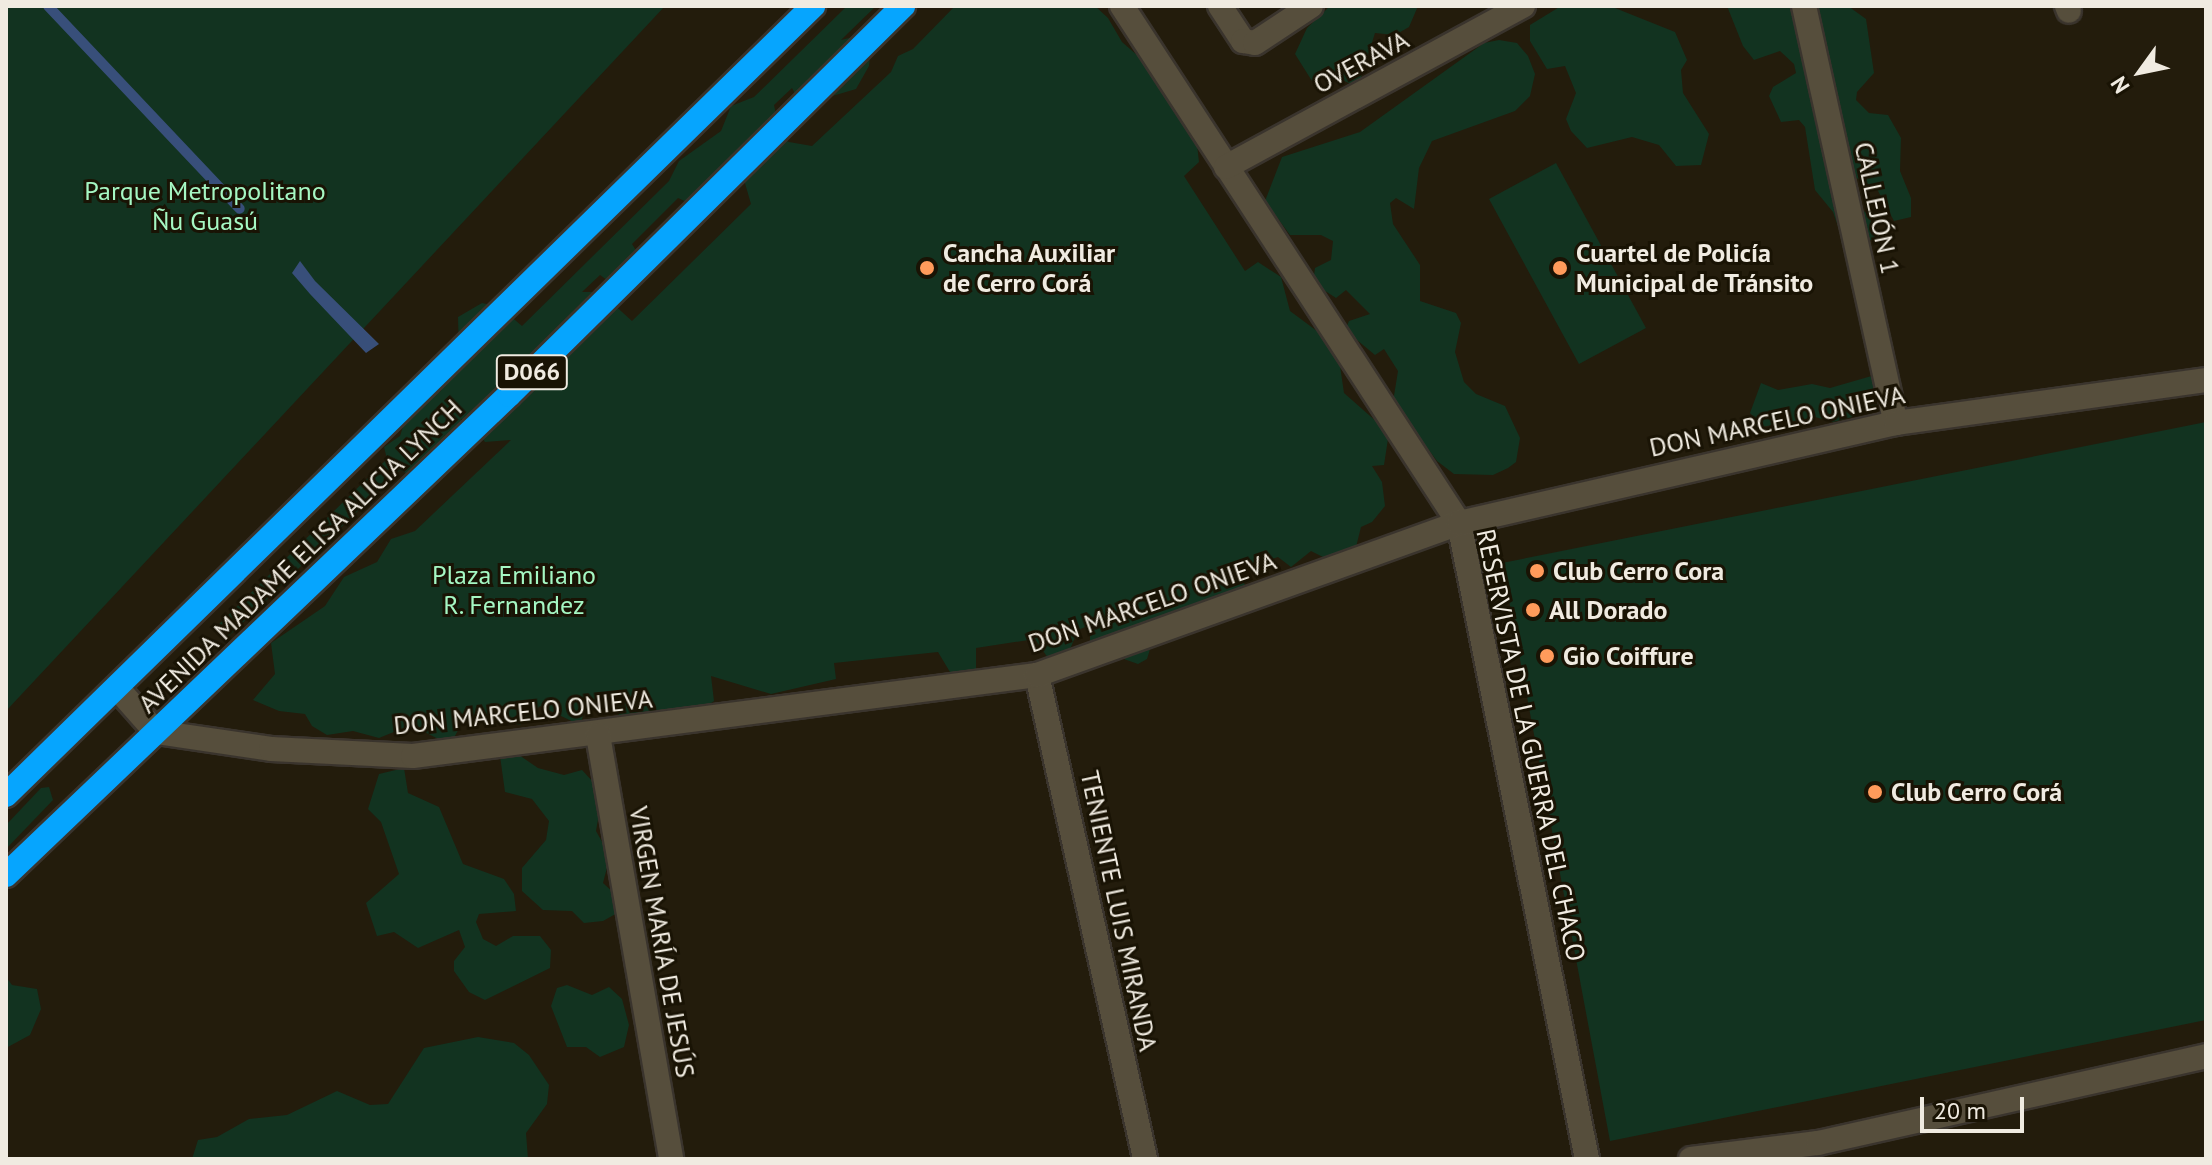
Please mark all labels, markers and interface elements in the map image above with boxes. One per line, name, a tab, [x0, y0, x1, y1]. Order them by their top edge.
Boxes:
street label: OVERAVA	[1308, 24, 1414, 100]
north arrow	[2100, 32, 2180, 112]
text: N	[2104, 71, 2136, 99]
street label: CALLEJÓN 1	[1848, 139, 1906, 277]
park label: Parque Metropolitano Ñu Guasú	[84, 175, 326, 236]
place label: Cancha Auxiliar de Cerro Corá	[943, 237, 1116, 298]
place label: Cuartel de Policía Municipal de Tránsito	[1576, 237, 1814, 298]
marker: Cancha Auxiliar de Cerro Corá	[918, 259, 936, 277]
marker: Cuartel de Policía Municipal de Tránsito	[1551, 259, 1569, 277]
road number: D066	[494, 352, 570, 392]
street label: DON MARCELO ONIEVA	[1647, 379, 1907, 463]
street label: AVENIDA MADAME ELISA ALICIA LYNCH	[130, 391, 470, 721]
street label: RESERVISTA DE LA GUERRA DEL CHACO	[1469, 524, 1593, 966]
street label: DON MARCELO ONIEVA	[1024, 545, 1280, 659]
place label: Club Cerro Cora	[1553, 555, 1725, 587]
park label: Plaza Emiliano R. Fernandez	[432, 559, 596, 620]
marker: Club Cerro Cora	[1528, 562, 1546, 580]
place label: All Dorado	[1549, 594, 1667, 626]
marker: All Dorado	[1524, 601, 1542, 619]
place label: Gio Coiffure	[1563, 640, 1694, 672]
marker: Gio Coiffure	[1538, 647, 1556, 665]
street label: DON MARCELO ONIEVA	[392, 683, 654, 741]
street label: TENIENTE LUIS MIRANDA	[1074, 768, 1164, 1054]
place label: Club Cerro Corá	[1891, 776, 2063, 808]
marker: Club Cerro Corá	[1866, 783, 1884, 801]
street label: VIRGEN MARÍA DE JESÚS	[623, 803, 701, 1081]
scale bar	[1924, 1081, 2028, 1131]
text: 20 m	[1934, 1095, 1986, 1126]

